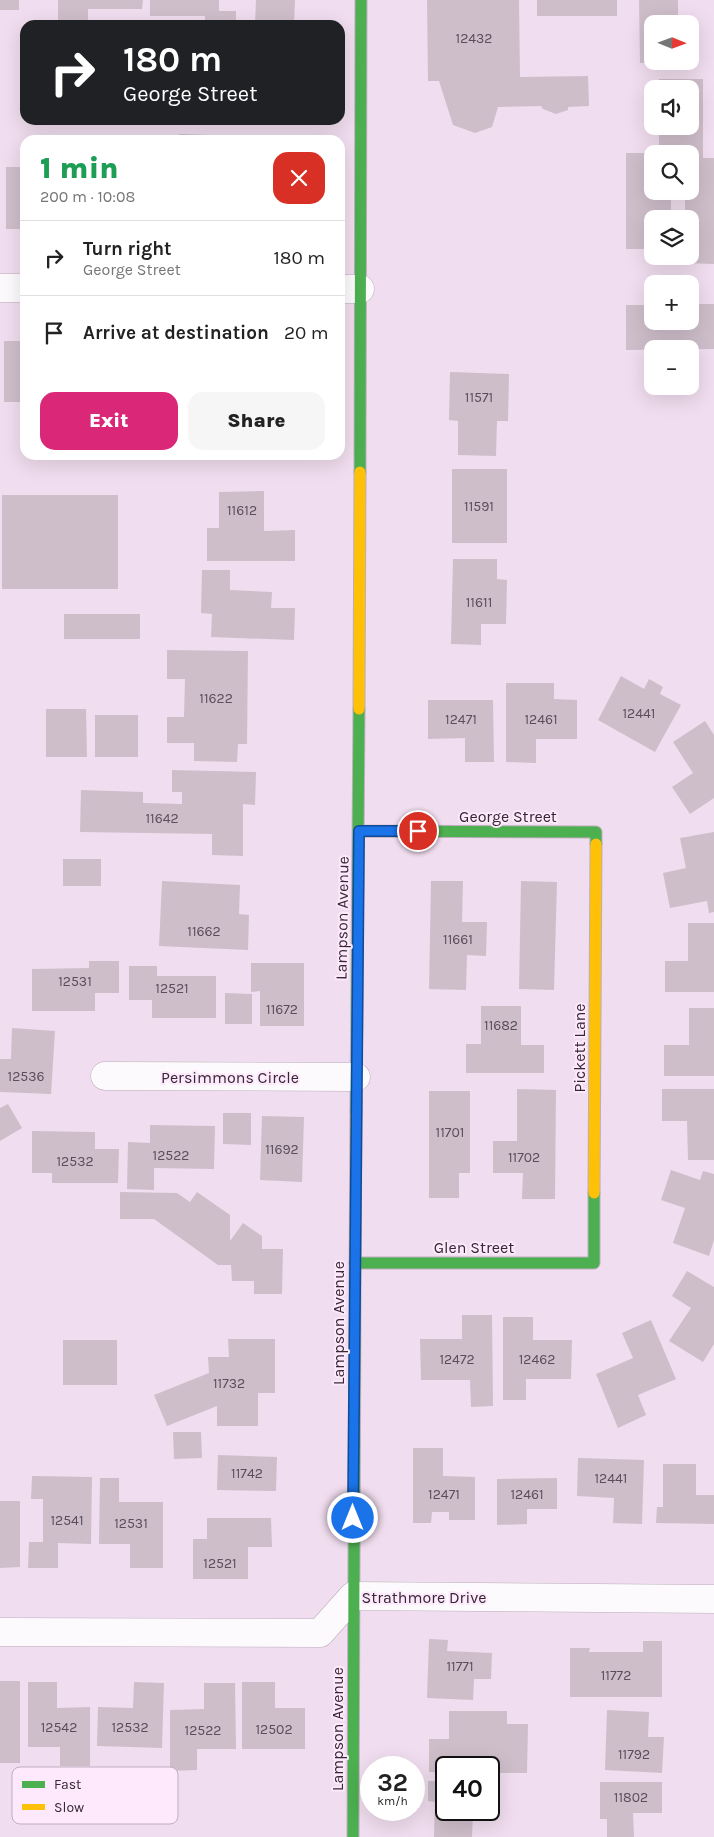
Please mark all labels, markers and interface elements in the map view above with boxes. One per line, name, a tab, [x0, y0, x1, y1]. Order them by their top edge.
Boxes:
north arrow	[644, 15, 699, 70]
map controls	[644, 15, 699, 395]
house number: 12432	[456, 30, 492, 47]
text: 180 m	[123, 39, 222, 80]
icon: right	[40, 40, 105, 105]
button: sound	[644, 80, 699, 135]
text: George Street	[123, 81, 257, 107]
button: search	[644, 145, 699, 200]
text: 1 min	[40, 150, 119, 186]
button: close	[273, 152, 325, 204]
text: 200 m · 10:08	[40, 187, 135, 206]
button: layers	[644, 210, 699, 265]
text: Turn right	[83, 238, 172, 260]
icon: right	[40, 244, 68, 272]
text: 180 m	[273, 247, 325, 269]
text: George Street	[83, 260, 181, 279]
button: +	[644, 275, 699, 330]
icon: arrive	[40, 319, 68, 347]
text: Arrive at destination	[83, 322, 269, 344]
text: 20 m	[284, 322, 329, 344]
button: −	[644, 340, 699, 395]
house number: 11571	[465, 389, 493, 406]
button: Exit	[40, 392, 178, 450]
button: Share	[188, 392, 325, 450]
house number: 11591	[464, 498, 494, 515]
house number: 11612	[227, 502, 257, 519]
house number: 11611	[466, 594, 492, 611]
house number: 11622	[199, 690, 233, 707]
house number: 12441	[622, 705, 656, 722]
house number: 12471	[445, 711, 477, 728]
house number: 12461	[524, 711, 558, 728]
street label: George Street	[459, 807, 557, 826]
house number: 11642	[145, 810, 179, 827]
pin	[397, 810, 439, 852]
icon: arrive	[404, 817, 432, 845]
street label: Lampson Avenue	[331, 856, 353, 980]
house number: 11662	[187, 923, 221, 940]
house number: 11661	[443, 931, 473, 948]
house number: 12531	[58, 973, 92, 990]
house number: 12521	[155, 980, 189, 997]
house number: 11672	[266, 1001, 298, 1018]
street label: Pickett Lane	[570, 1003, 589, 1093]
house number: 11682	[484, 1017, 518, 1034]
house number: 12536	[8, 1068, 44, 1085]
street label: Persimmons Circle	[161, 1068, 299, 1087]
house number: 11701	[436, 1124, 464, 1141]
house number: 11692	[265, 1141, 299, 1158]
house number: 12522	[153, 1147, 189, 1164]
house number: 11702	[508, 1149, 540, 1166]
house number: 12532	[56, 1153, 94, 1170]
street label: Glen Street	[434, 1238, 514, 1257]
street label: Lampson Avenue	[329, 1261, 348, 1385]
house number: 12472	[439, 1351, 475, 1368]
house number: 12462	[519, 1351, 555, 1368]
house number: 11732	[213, 1375, 245, 1392]
house number: 11742	[231, 1465, 263, 1482]
house number: 12441	[594, 1470, 628, 1487]
house number: 12471	[428, 1486, 460, 1503]
house number: 12461	[510, 1486, 544, 1503]
position arrow	[326, 1491, 378, 1543]
house number: 12541	[50, 1512, 84, 1529]
house number: 12531	[114, 1515, 148, 1532]
house number: 12521	[203, 1555, 237, 1572]
street label: Strathmore Drive	[362, 1588, 486, 1607]
house number: 11771	[446, 1658, 474, 1675]
street label: Lampson Avenue	[328, 1667, 347, 1791]
house number: 11772	[601, 1667, 631, 1684]
house number: 12542	[41, 1719, 77, 1736]
house number: 12532	[111, 1719, 149, 1736]
house number: 12502	[255, 1721, 293, 1738]
house number: 12522	[185, 1722, 221, 1739]
house number: 11792	[618, 1746, 650, 1763]
speed limit sign: 40	[435, 1756, 500, 1821]
legend	[12, 1767, 178, 1824]
text: 32	[377, 1768, 408, 1797]
text: Fast	[54, 1776, 81, 1793]
house number: 11802	[614, 1789, 648, 1806]
text: km/h	[377, 1794, 408, 1808]
text: Slow	[54, 1799, 84, 1816]

